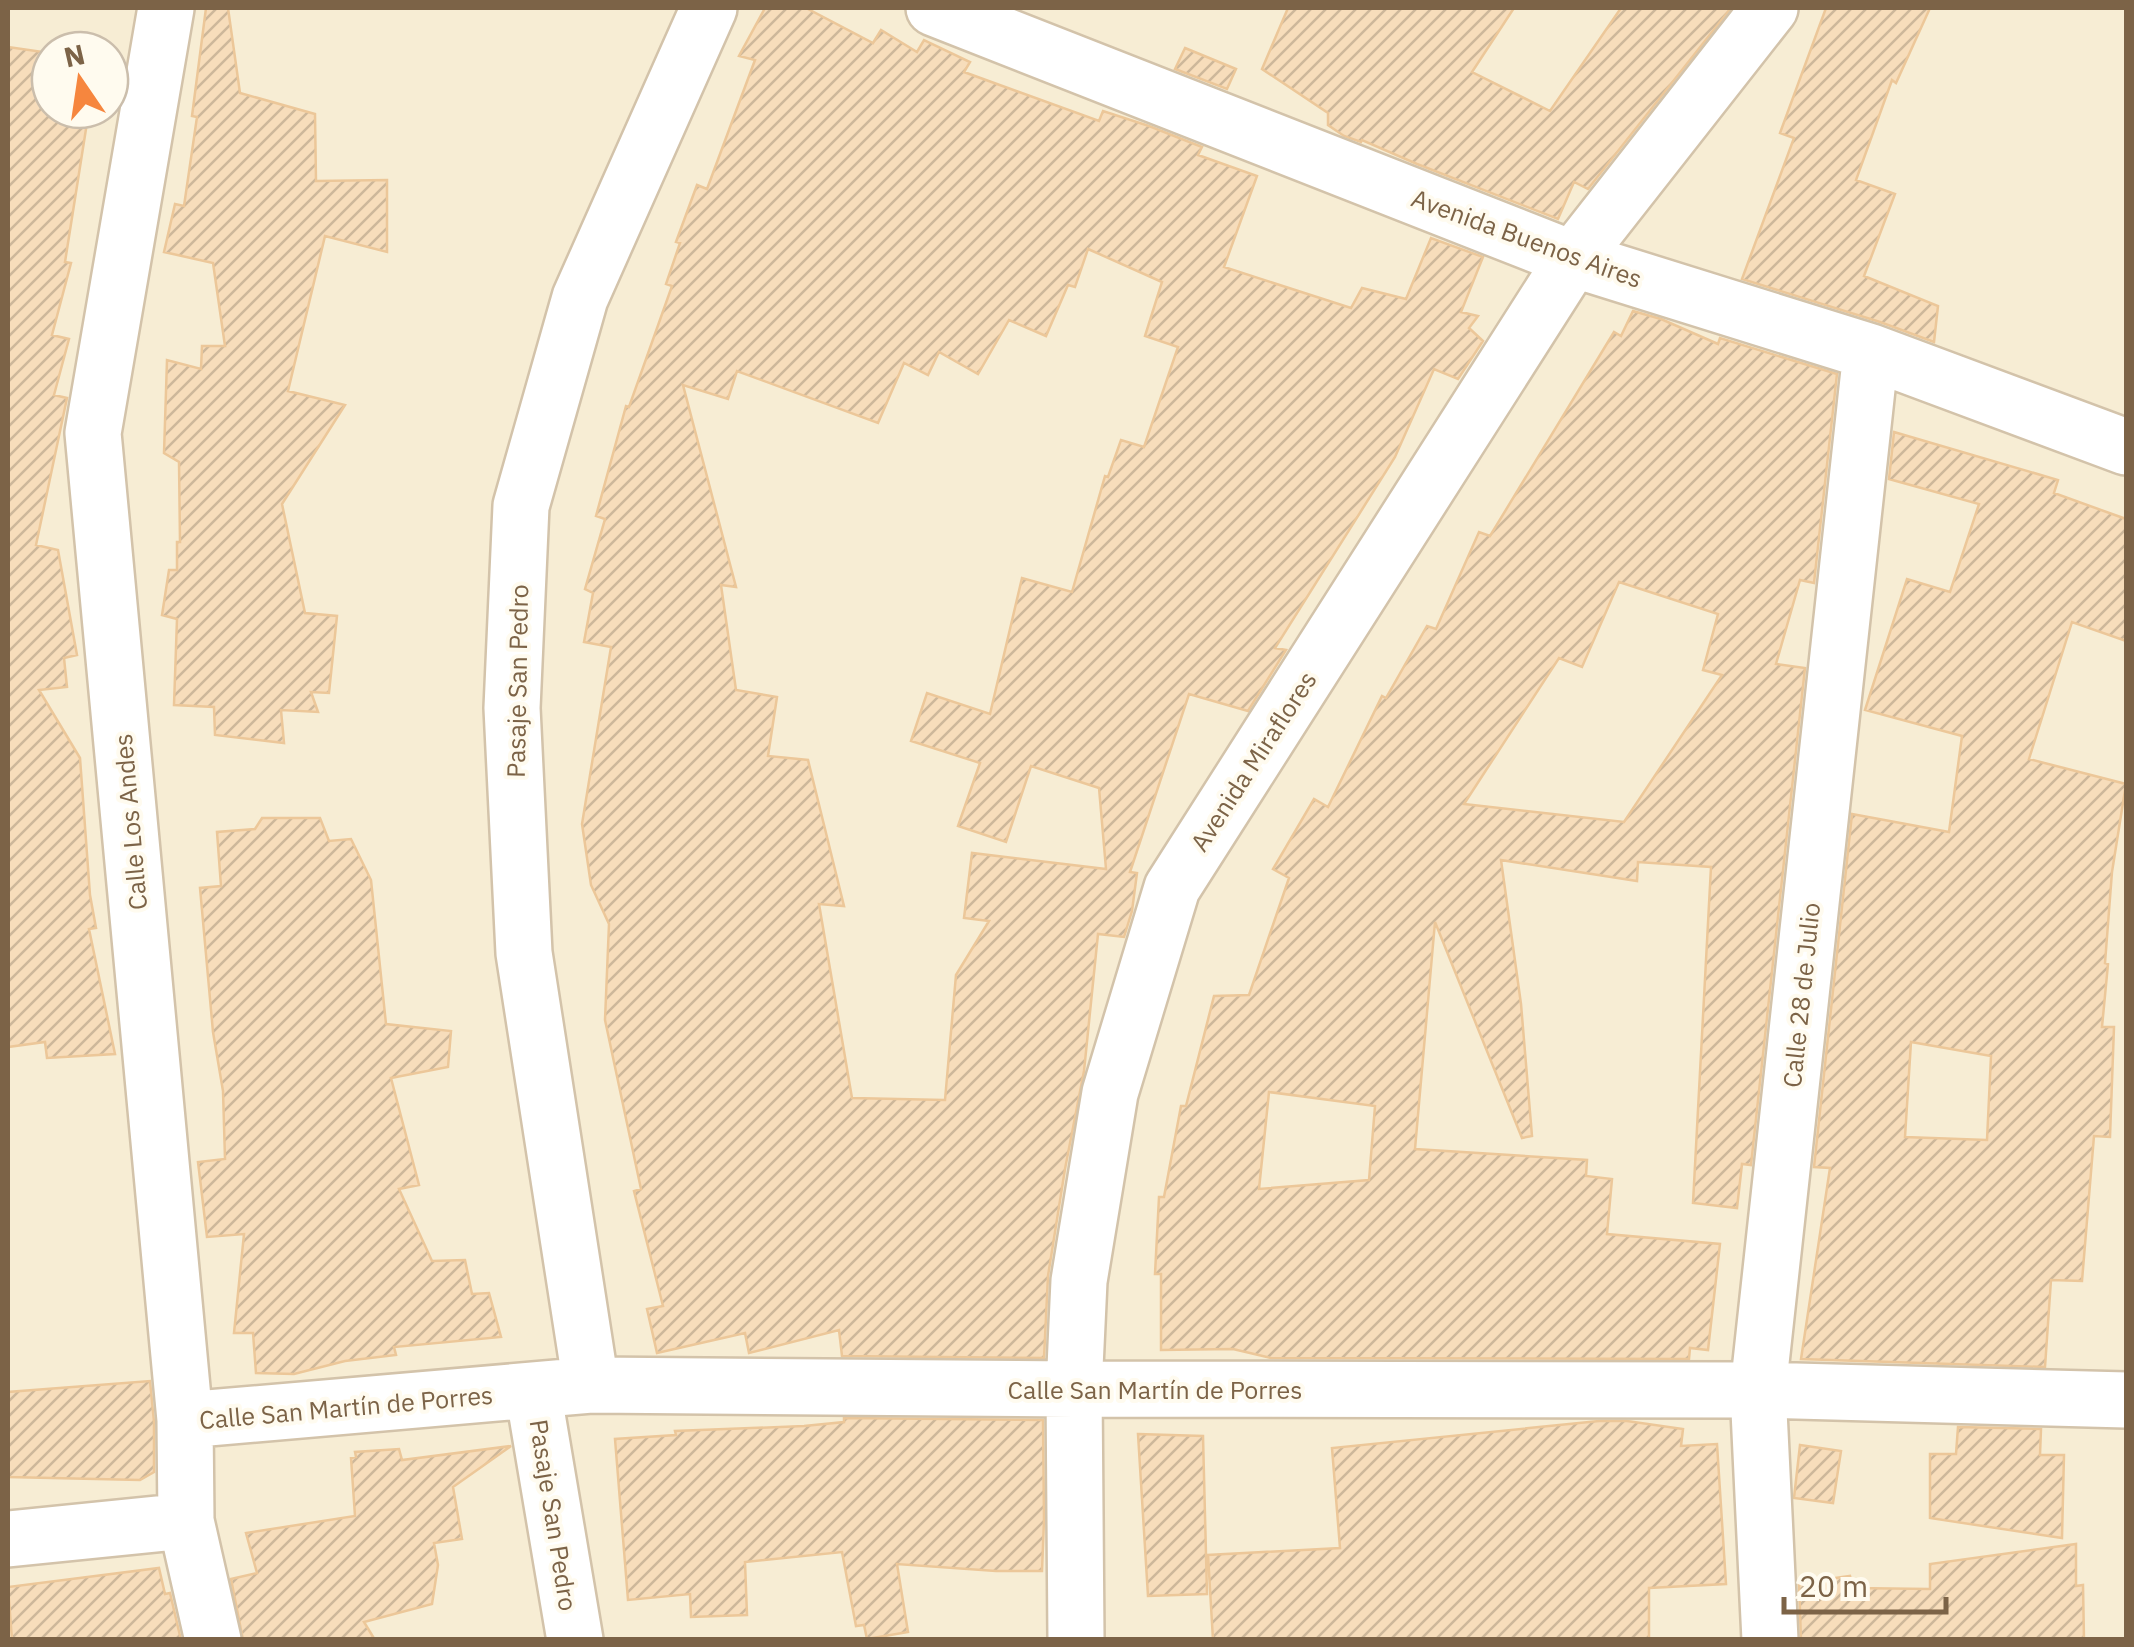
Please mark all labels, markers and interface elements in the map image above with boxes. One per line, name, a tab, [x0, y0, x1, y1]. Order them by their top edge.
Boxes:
north arrow	[30, 30, 130, 130]
text: N	[60, 35, 88, 75]
street label: Avenida Buenos Aires	[1407, 181, 1647, 295]
street label: Pasaje San Pedro	[499, 584, 535, 778]
street label: Avenida Miraflores	[1182, 665, 1324, 857]
street label: Calle Los Andes	[106, 732, 154, 912]
street label: Calle 28 de Julio	[1775, 901, 1827, 1089]
street label: Calle San Martín de Porres	[1008, 1373, 1302, 1406]
street label: Calle San Martín de Porres	[198, 1378, 494, 1436]
street label: Pasaje San Pedro	[523, 1417, 585, 1613]
scale bar	[1784, 1552, 1946, 1614]
text: 20 m	[1799, 1566, 1868, 1605]

